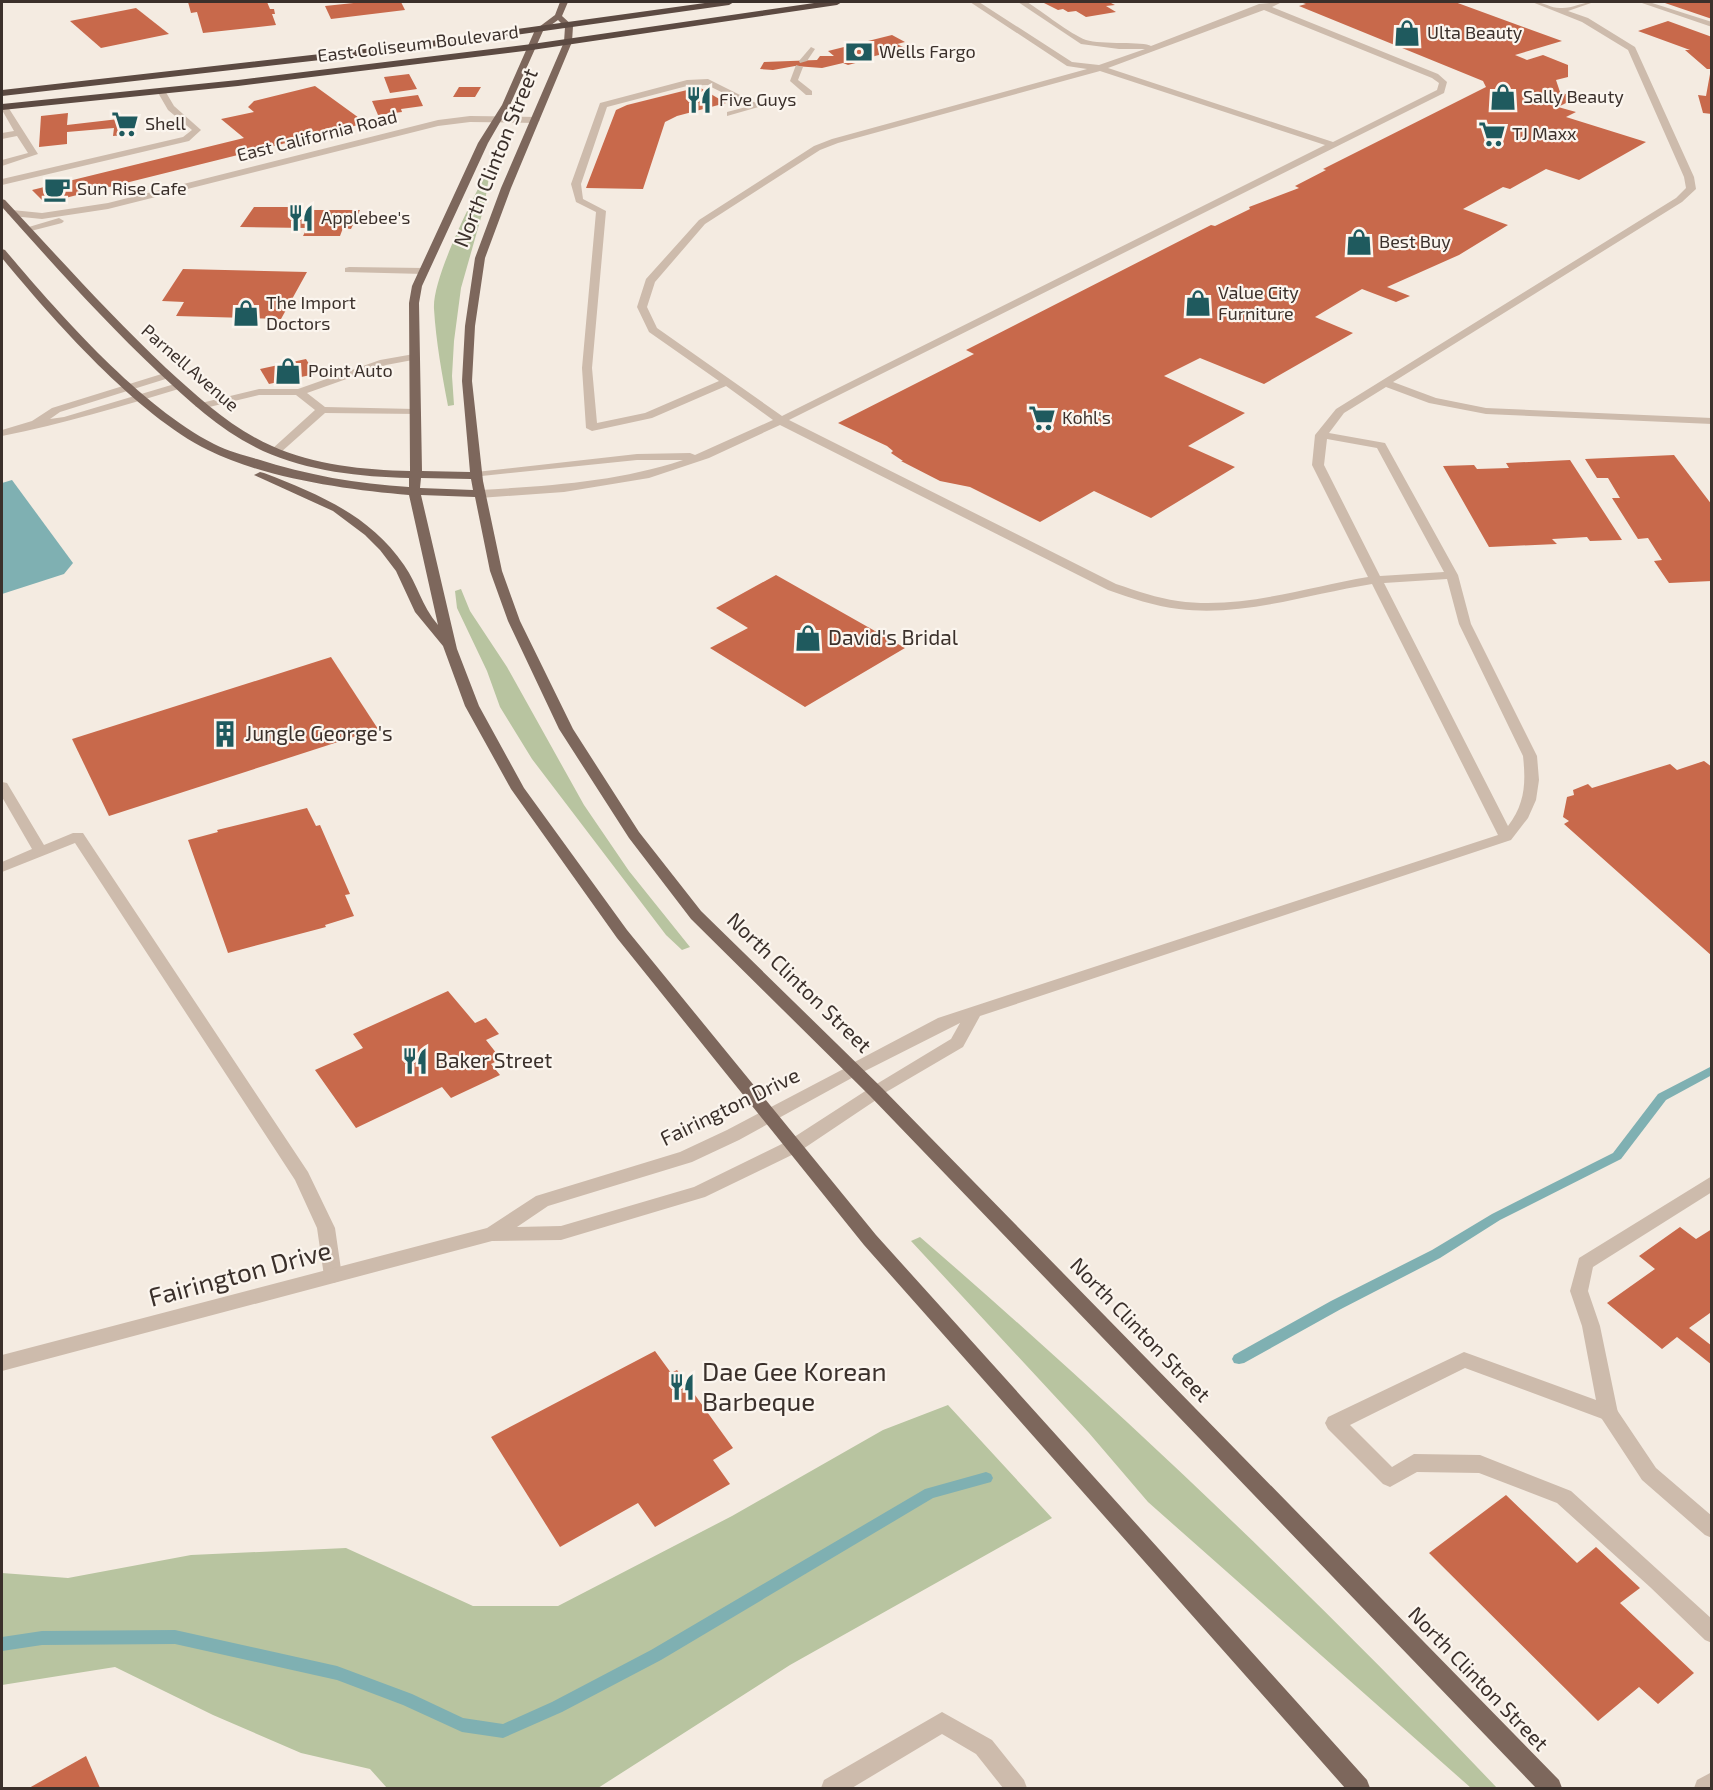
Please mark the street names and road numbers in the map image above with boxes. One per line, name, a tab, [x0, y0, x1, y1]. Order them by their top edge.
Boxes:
street label: East Coliseum Boulevard	[316, 20, 520, 66]
street label: North Clinton Street	[447, 64, 542, 251]
street label: East California Road	[234, 104, 399, 166]
street label: Parnell Avenue	[137, 319, 244, 416]
street label: North Clinton Street	[723, 907, 877, 1057]
street label: Fairington Drive	[656, 1061, 803, 1150]
street label: Fairington Drive	[145, 1233, 334, 1312]
street label: North Clinton Street	[1066, 1252, 1216, 1406]
street label: North Clinton Street	[1404, 1601, 1554, 1755]

